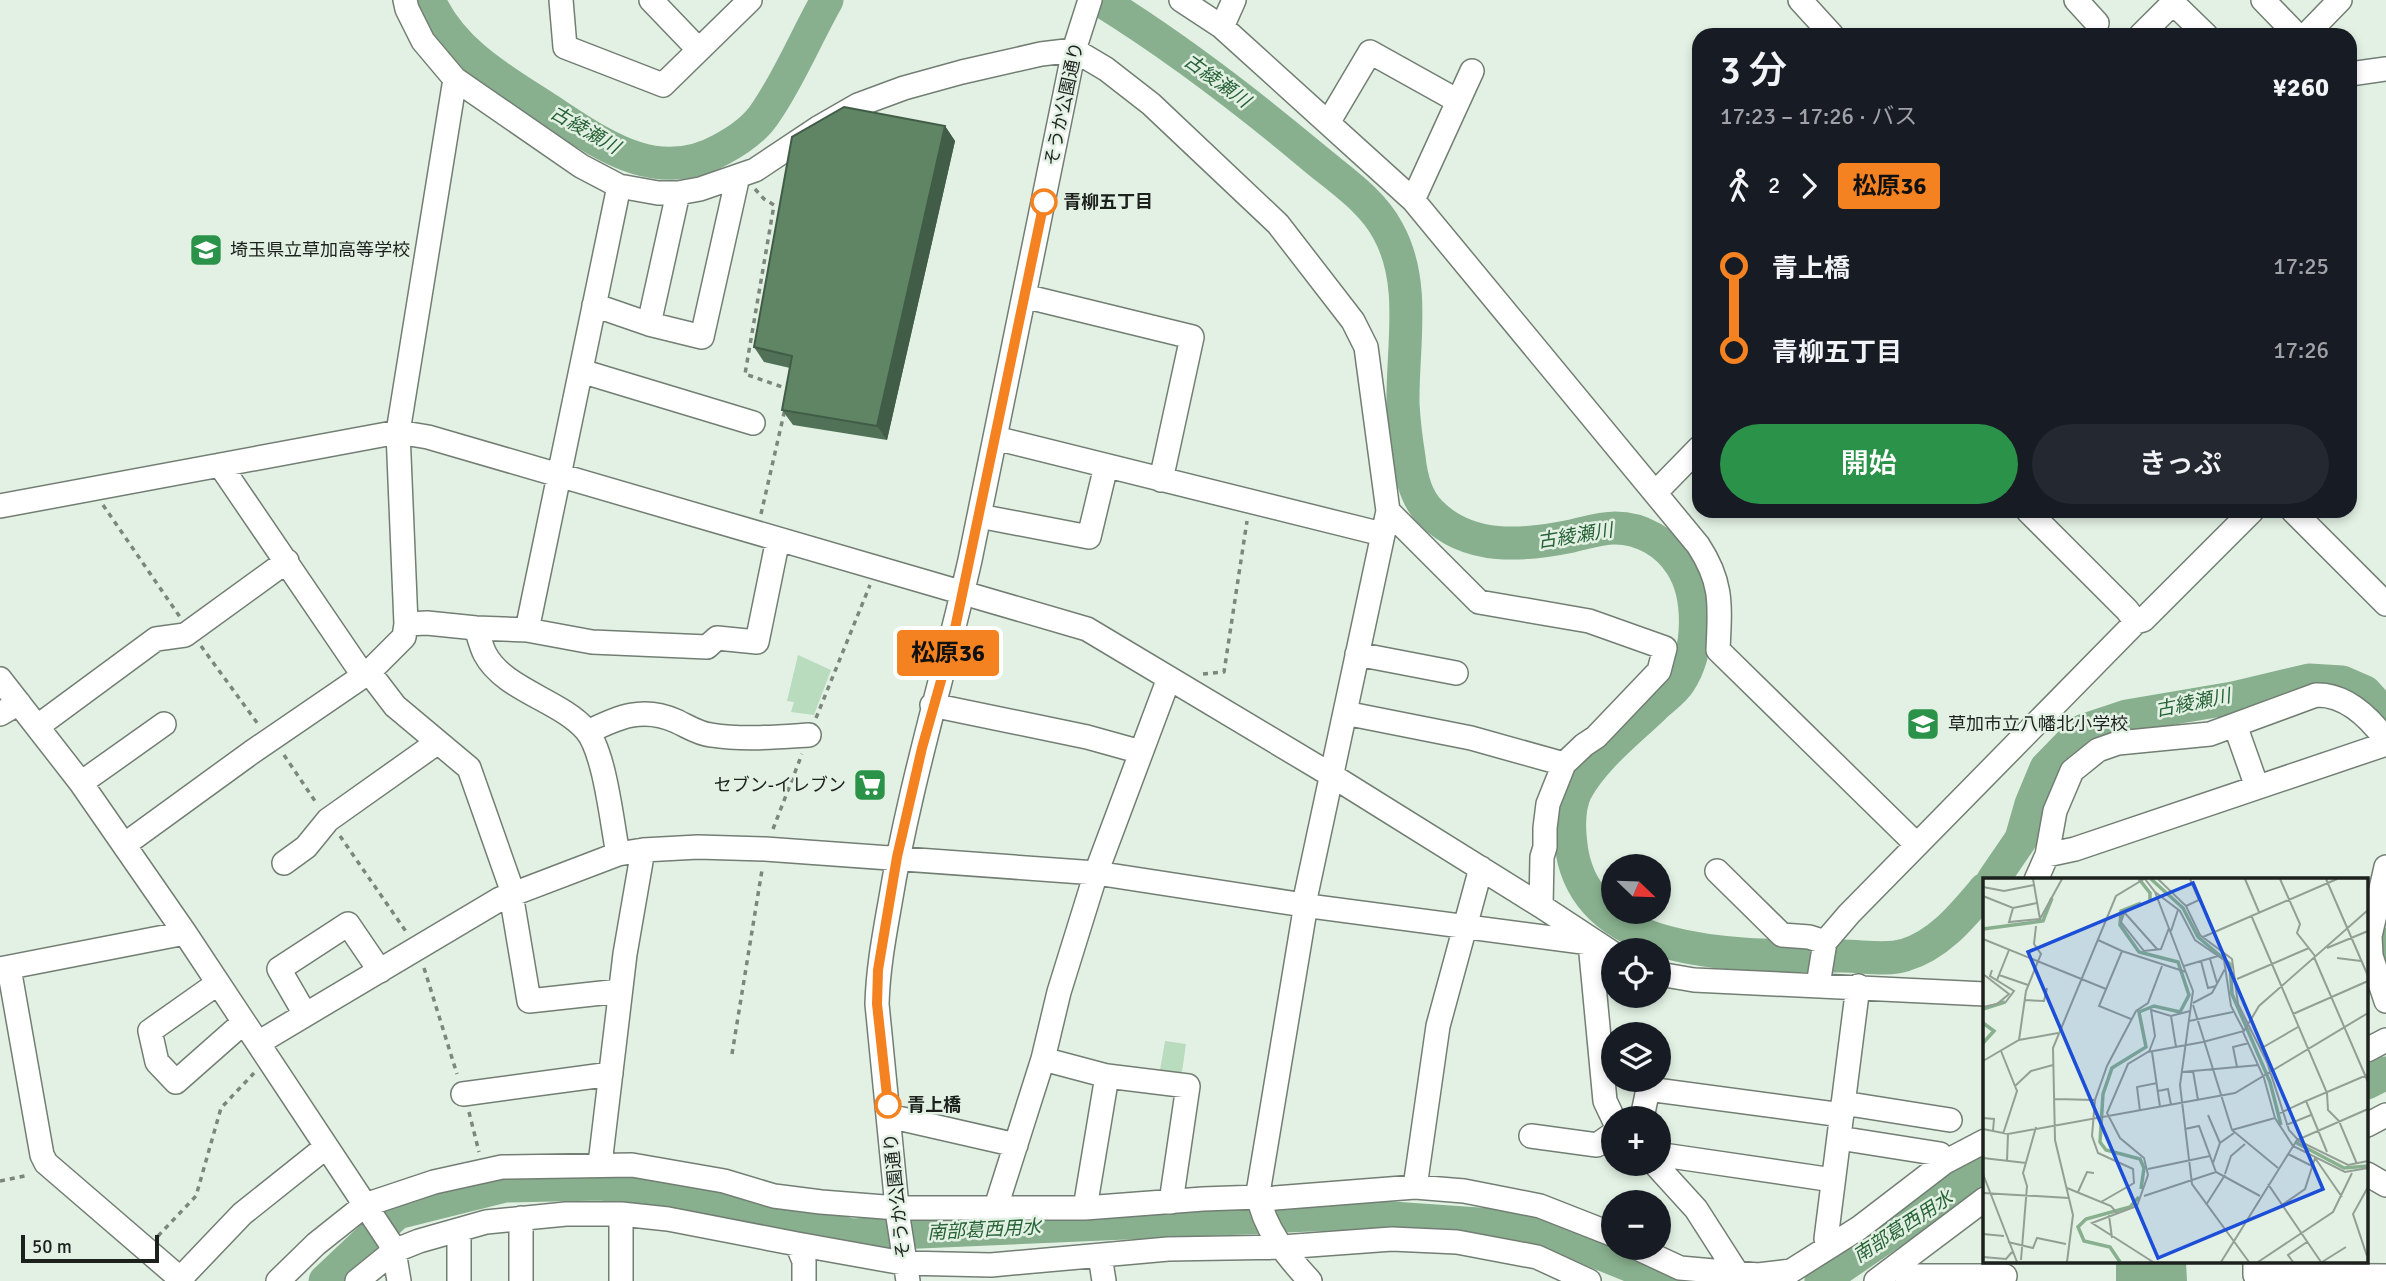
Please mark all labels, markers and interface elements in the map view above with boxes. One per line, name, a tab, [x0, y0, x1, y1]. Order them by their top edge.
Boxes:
street label: そうか公園通り	[1040, 40, 1088, 168]
text: 3 分	[1720, 47, 1787, 94]
water label: 古綾瀬川	[1179, 49, 1256, 114]
text: ¥260	[2273, 72, 2329, 104]
water label: 古綾瀬川	[546, 101, 626, 160]
text: 17:23 – 17:26 · バス	[1720, 102, 1917, 131]
icon: walk	[1720, 167, 1758, 205]
icon: forward	[1790, 167, 1828, 205]
text: 2	[1768, 171, 1780, 200]
text: 松原36	[1852, 171, 1926, 201]
marker: 青柳五丁目	[1031, 189, 1057, 215]
place label: 青柳五丁目	[1063, 191, 1153, 213]
school or university icon: 埼玉県立草加高等学校	[187, 231, 225, 269]
place label: 埼玉県立草加高等学校	[230, 239, 410, 261]
text: 17:25	[2273, 252, 2329, 281]
text: 青上橋	[1772, 253, 1850, 285]
text: 17:26	[2273, 336, 2329, 365]
text: 青柳五丁目	[1772, 337, 1902, 369]
button: 開始	[1720, 424, 2018, 504]
button: きっぷ	[2032, 424, 2329, 504]
water label: 古綾瀬川	[1536, 518, 1616, 554]
line badge: 松原36	[899, 630, 997, 676]
text: 松原36	[911, 638, 985, 668]
water label: 古綾瀬川	[2153, 684, 2235, 722]
school or university icon: 草加市立八幡北小学校	[1904, 705, 1942, 743]
place label: 草加市立八幡北小学校	[1948, 713, 2128, 735]
supermarket icon: セブン-イレブン	[851, 766, 889, 804]
place label: セブン-イレブン	[714, 774, 846, 796]
north arrow	[1601, 854, 1671, 924]
map controls	[1601, 854, 1671, 1260]
inset map	[1983, 878, 2368, 1264]
button: locate	[1601, 938, 1671, 1008]
button: layers	[1601, 1022, 1671, 1092]
marker: 青上橋	[875, 1092, 901, 1118]
place label: 青上橋	[907, 1094, 961, 1116]
button: +	[1601, 1106, 1671, 1176]
street label: そうか公園通り	[879, 1132, 915, 1260]
water label: 南部葛西用水	[1849, 1185, 1959, 1268]
button: −	[1601, 1190, 1671, 1260]
water label: 南部葛西用水	[926, 1215, 1044, 1245]
scale bar	[21, 1232, 159, 1264]
text: 50 m	[32, 1235, 72, 1259]

